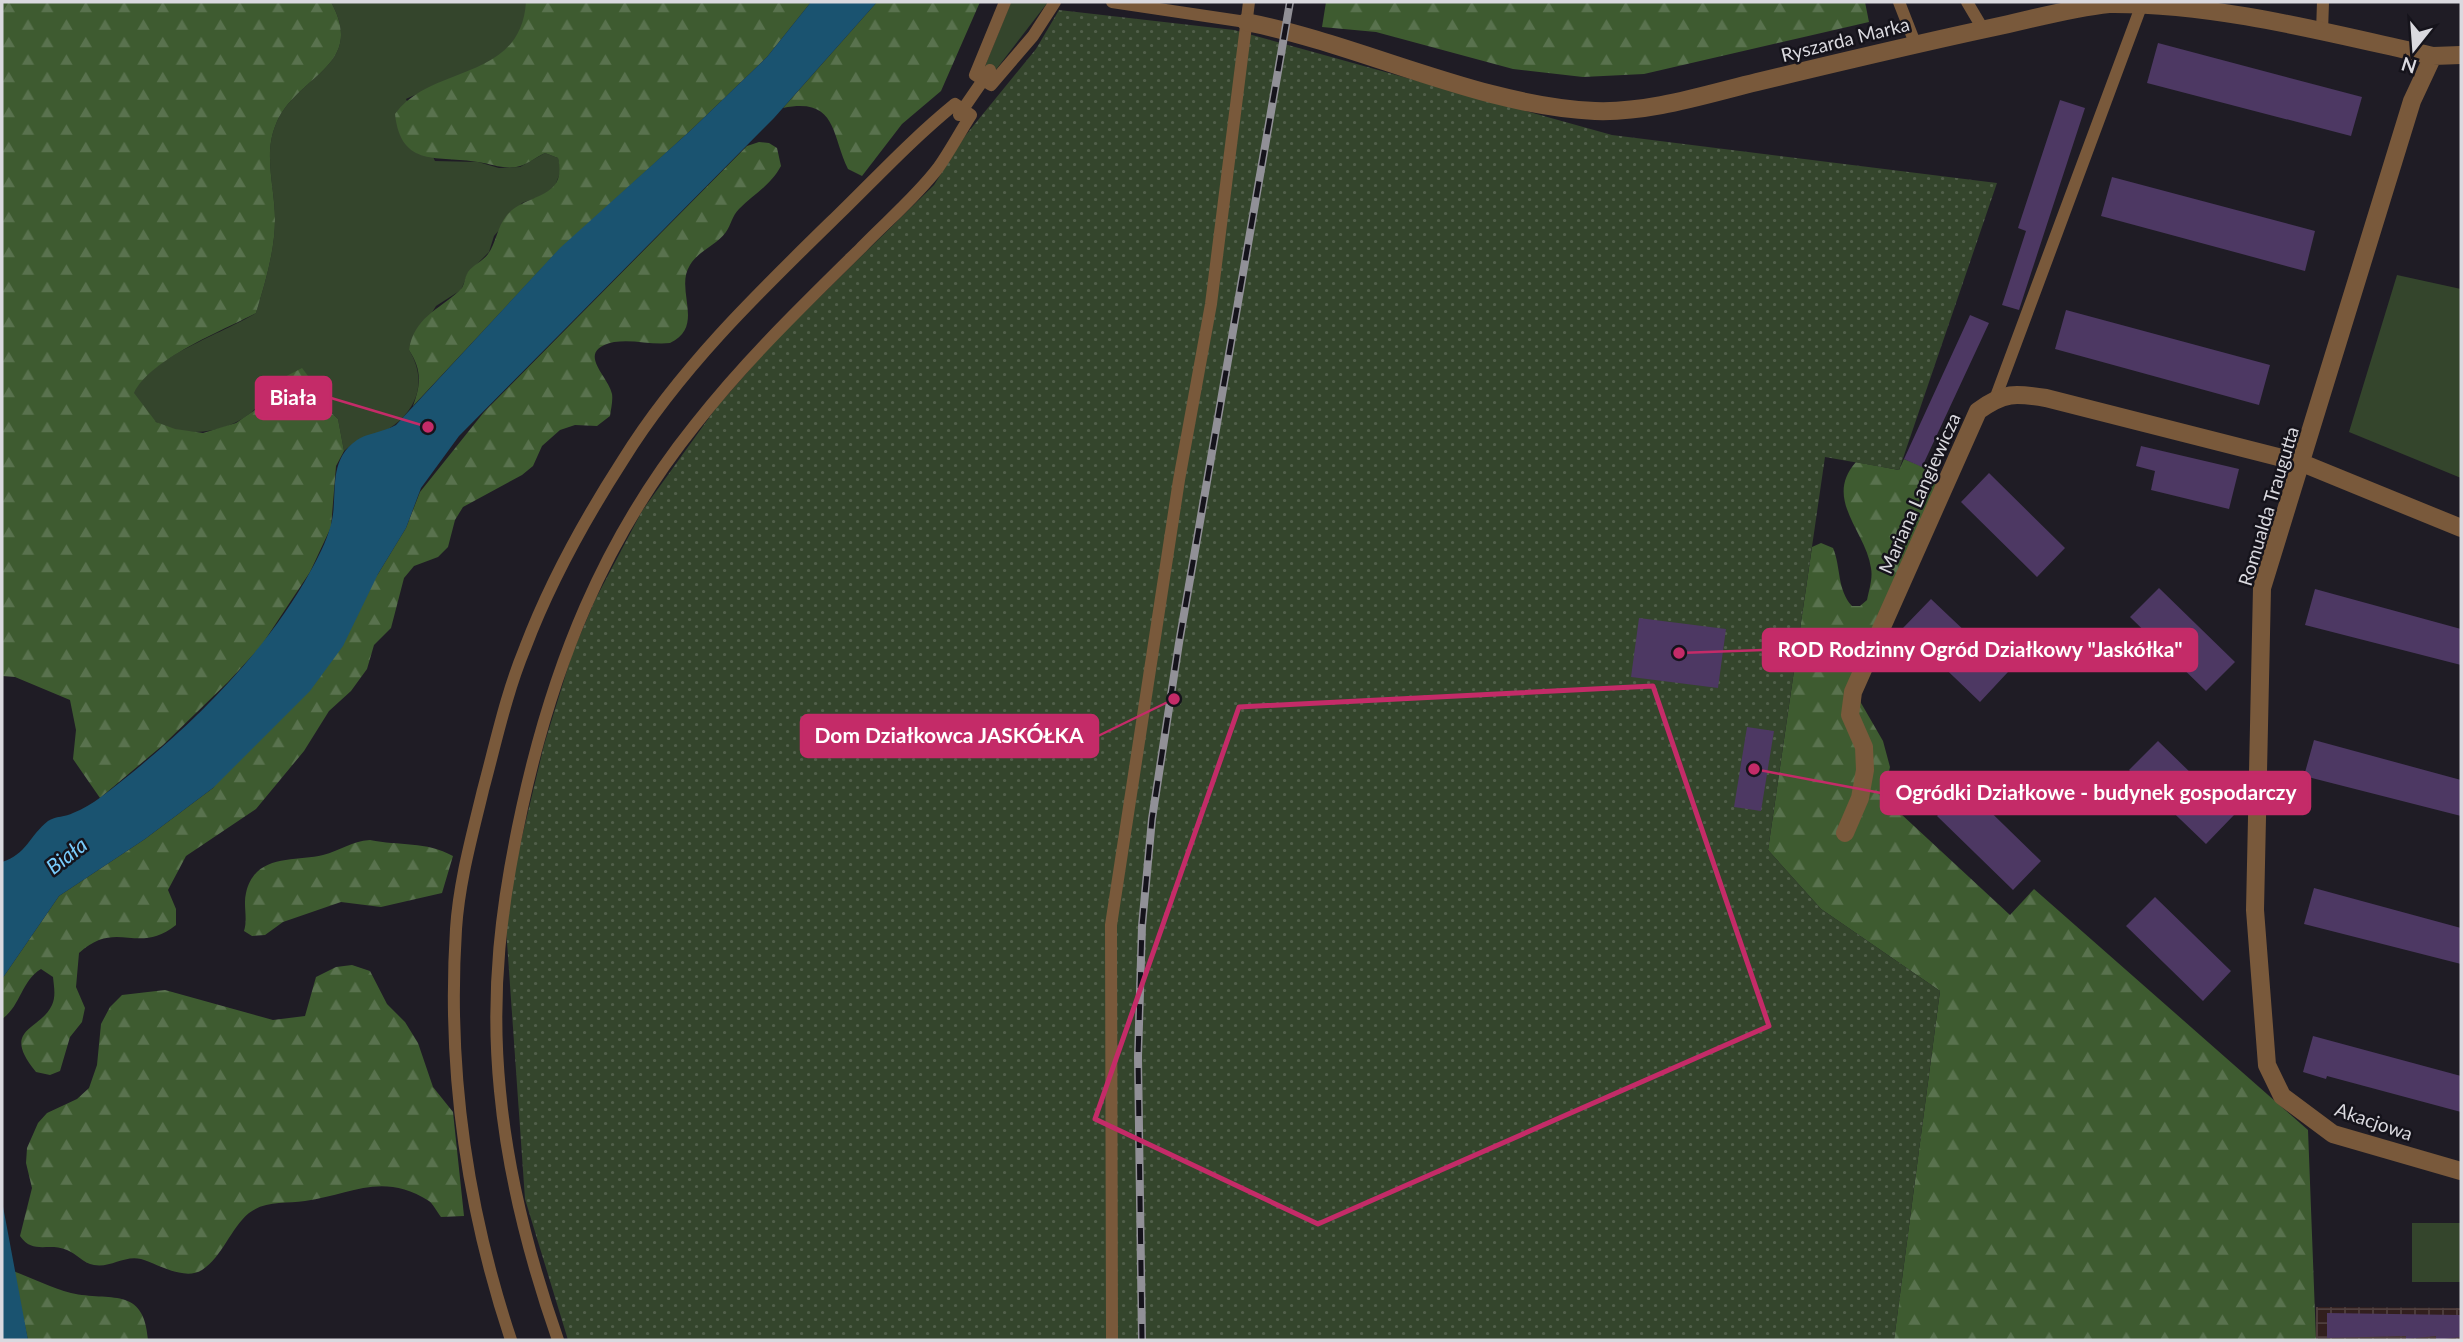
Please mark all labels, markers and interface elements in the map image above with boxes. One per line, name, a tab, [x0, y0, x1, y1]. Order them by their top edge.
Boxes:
street label: Ryszarda Marka	[1778, 12, 1912, 66]
north arrow	[2379, 14, 2449, 84]
text: N	[2399, 53, 2419, 79]
callout: Biała	[256, 377, 331, 419]
text: Biała	[269, 384, 317, 409]
street label: Mariana Langiewicza	[1873, 409, 1965, 577]
street label: Romualda Traugutta	[2233, 424, 2303, 588]
callout: ROD Rodzinny Ogród Działkowy "Jaskółka"	[1763, 629, 2197, 671]
text: ROD Rodzinny Ogród Działkowy "Jaskółka"	[1778, 636, 2182, 661]
callout: Dom Działkowca JASKÓŁKA	[801, 715, 1098, 757]
text: Dom Działkowca JASKÓŁKA	[815, 722, 1084, 747]
callout: Ogródki Działkowe - budynek gospodarczy	[1881, 772, 2310, 814]
text: Ogródki Działkowe - budynek gospodarczy	[1895, 779, 2297, 804]
water label: Biała	[41, 831, 91, 879]
street label: Akacjowa	[2332, 1097, 2416, 1145]

